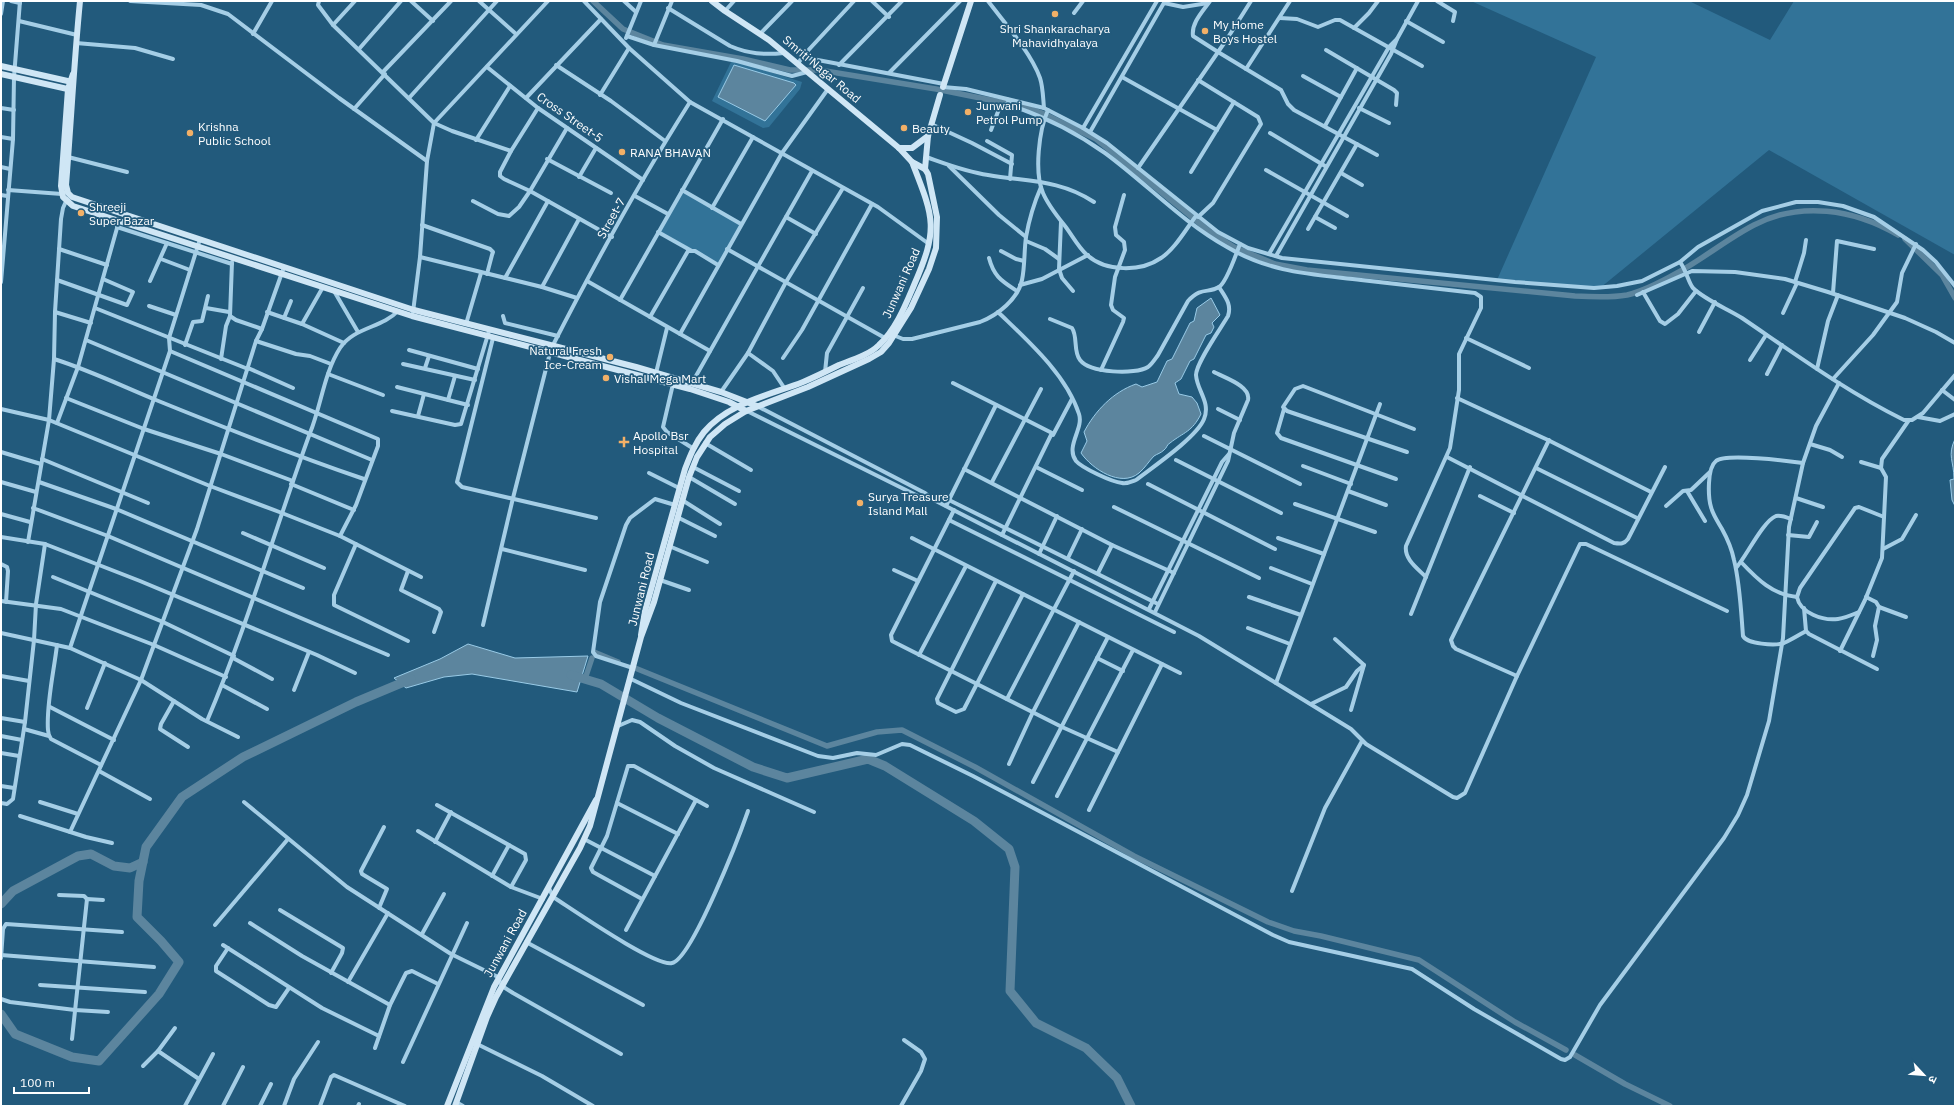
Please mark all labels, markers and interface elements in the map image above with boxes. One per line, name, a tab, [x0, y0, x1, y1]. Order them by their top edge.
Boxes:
marker: Shri Shankaracharya Mahavidhyalaya	[1050, 9, 1060, 19]
place label: My Home Boys Hostel	[1213, 17, 1277, 46]
place label: Shri Shankaracharya Mahavidhyalaya	[1000, 21, 1111, 50]
marker: My Home Boys Hostel	[1200, 26, 1210, 36]
street label: Smriti Nagar Road	[780, 32, 864, 106]
street label: Cross Street-5	[534, 89, 606, 145]
place label: Junwani Petrol Pump	[976, 98, 1043, 127]
marker: Junwani Petrol Pump	[963, 107, 973, 117]
place label: Krishna Public School	[198, 119, 271, 148]
place label: Beauty	[912, 121, 950, 136]
marker: Beauty	[899, 123, 909, 133]
marker: Krishna Public School	[185, 128, 195, 138]
place label: RANA BHAVAN	[630, 145, 711, 160]
marker: RANA BHAVAN	[617, 147, 627, 157]
street label: Street-7	[594, 195, 628, 241]
place label: Shreeji Super Bazar	[89, 199, 155, 228]
marker: Shreeji Super Bazar	[76, 208, 86, 218]
street label: Junwani Road	[879, 245, 923, 321]
place label: Natural Fresh Ice-Cream	[529, 343, 602, 372]
marker: Natural Fresh Ice-Cream	[605, 352, 615, 362]
place label: Vishal Mega Mart	[614, 371, 706, 386]
marker: Vishal Mega Mart	[601, 373, 611, 383]
place label: Apollo Bsr Hospital	[633, 428, 689, 457]
marker: Apollo Bsr Hospital	[618, 436, 630, 448]
place label: Surya Treasure Island Mall	[868, 489, 949, 518]
marker: Surya Treasure Island Mall	[855, 498, 865, 508]
street label: Junwani Road	[625, 551, 657, 627]
street label: Junwani Road	[480, 906, 530, 980]
north arrow	[1904, 1055, 1944, 1095]
scale bar	[14, 1069, 89, 1095]
text: उ	[1925, 1073, 1941, 1086]
text: 100 m	[20, 1075, 55, 1090]

